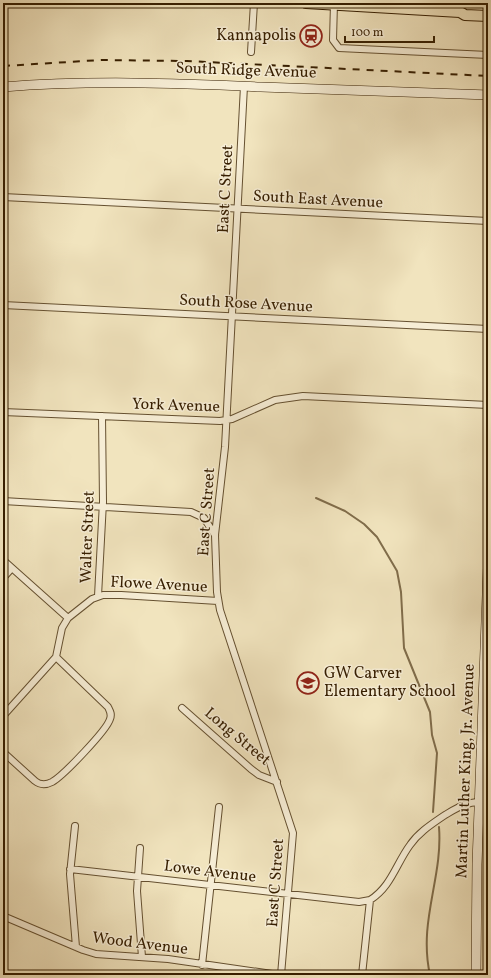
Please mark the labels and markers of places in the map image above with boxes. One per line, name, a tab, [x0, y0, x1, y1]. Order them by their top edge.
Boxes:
station icon: Kannapolis	[298, 23, 324, 49]
place label: Kannapolis	[216, 25, 296, 47]
place label: GW Carver Elementary School	[324, 663, 456, 703]
school or university icon: GW Carver Elementary School	[295, 670, 321, 696]

